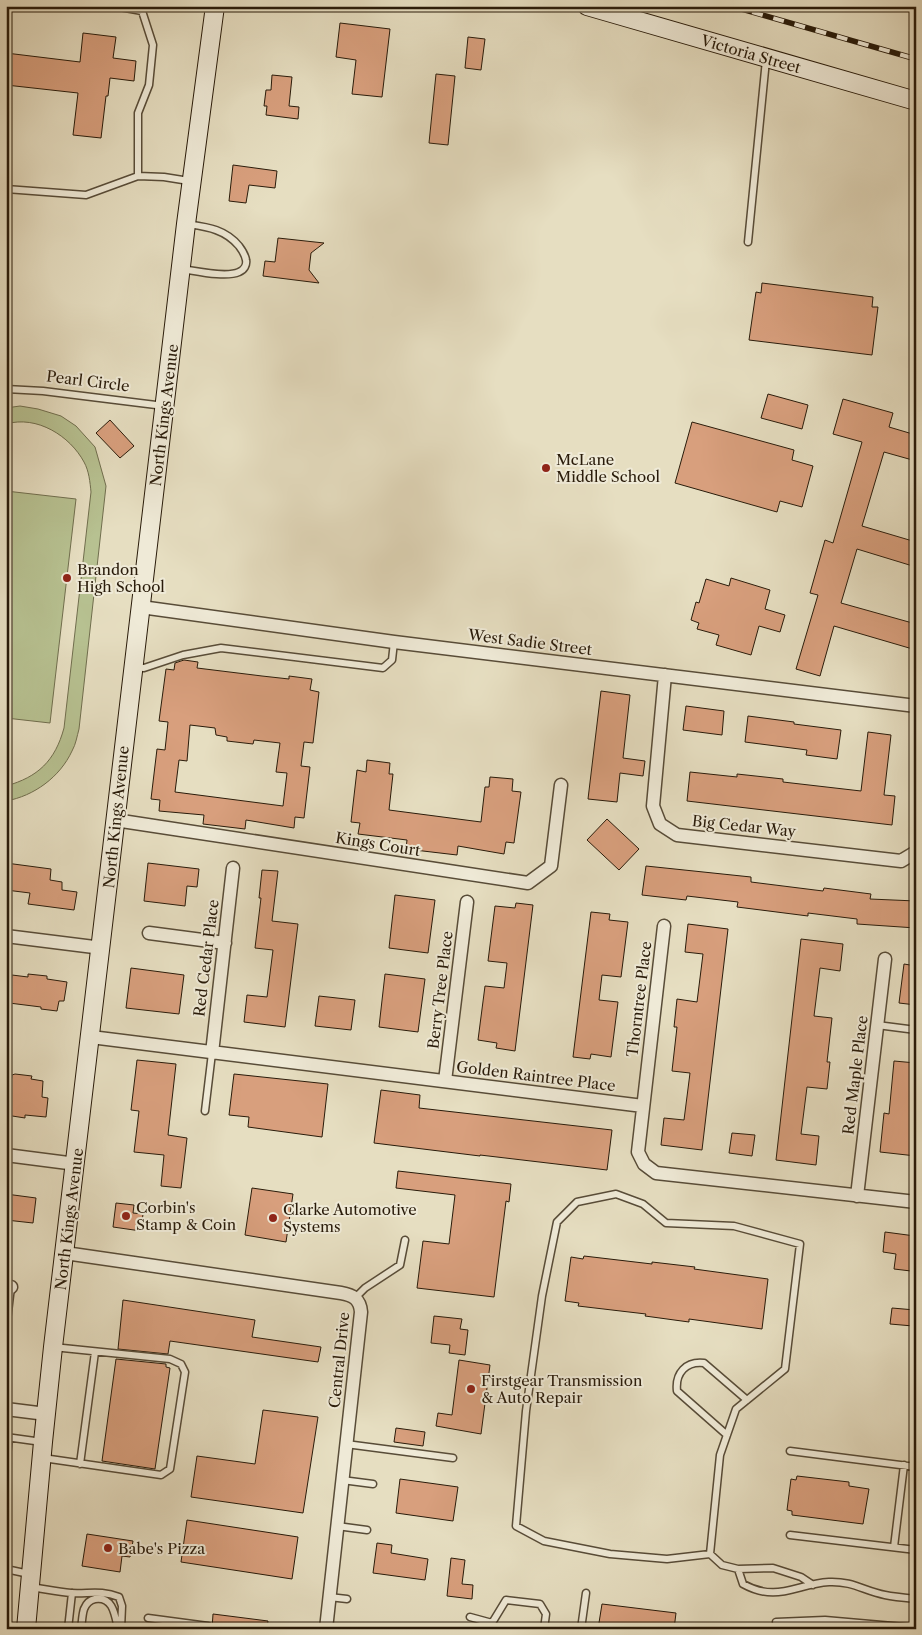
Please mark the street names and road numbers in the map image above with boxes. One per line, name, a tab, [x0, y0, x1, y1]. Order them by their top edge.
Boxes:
street label: Victoria Street	[698, 30, 804, 78]
street label: North Kings Avenue	[146, 343, 182, 487]
street label: Pearl Circle	[45, 366, 131, 396]
street label: West Sadie Street	[466, 625, 594, 659]
street label: North Kings Avenue	[99, 745, 133, 889]
street label: Big Cedar Way	[691, 811, 798, 841]
street label: Kings Court	[334, 828, 422, 860]
street label: Red Cedar Place	[189, 898, 223, 1018]
street label: Berry Tree Place	[423, 930, 457, 1050]
street label: Thorntree Place	[622, 940, 656, 1058]
street label: Red Maple Place	[838, 1014, 872, 1136]
street label: Golden Raintree Place	[455, 1057, 617, 1095]
street label: North Kings Avenue	[51, 1147, 87, 1291]
street label: Central Drive	[325, 1311, 353, 1409]

